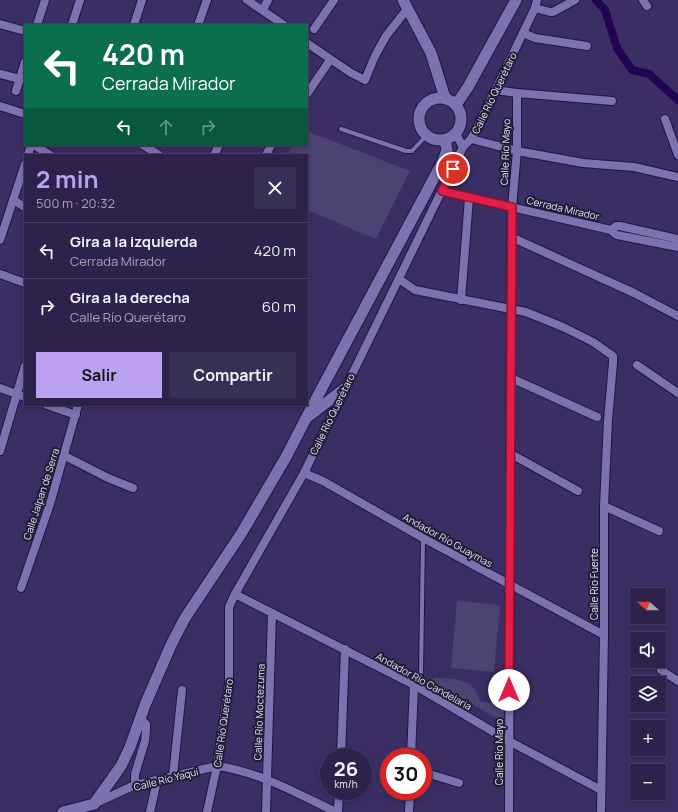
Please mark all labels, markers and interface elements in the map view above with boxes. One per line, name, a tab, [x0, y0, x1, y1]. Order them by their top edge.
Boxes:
text: 420 m	[102, 35, 185, 73]
icon: left	[36, 40, 88, 92]
street label: Calle Río Querétaro	[468, 50, 520, 136]
text: Cerrada Mirador	[102, 71, 236, 95]
icon: left	[113, 116, 135, 138]
icon: ahead	[155, 116, 177, 138]
icon: right	[197, 116, 219, 138]
street label: Calle Río Mayo	[497, 118, 513, 185]
pin	[436, 152, 470, 186]
icon: arrive	[442, 158, 464, 180]
text: 2 min	[36, 162, 98, 195]
button: close	[254, 167, 296, 209]
street label: Cerrada Mirador	[525, 193, 601, 223]
text: 500 m · 20:32	[36, 194, 115, 212]
text: Gira a la izquierda	[70, 231, 197, 252]
icon: left	[36, 240, 58, 262]
text: 420 m	[254, 240, 296, 261]
text: Cerrada Mirador	[70, 252, 166, 270]
text: Gira a la derecha	[70, 287, 190, 308]
icon: right	[36, 296, 58, 318]
text: 60 m	[262, 296, 296, 317]
text: Calle Río Querétaro	[70, 308, 186, 326]
button: Salir	[36, 352, 162, 398]
button: Compartir	[170, 352, 296, 398]
street label: Calle Río Querétaro	[306, 371, 358, 457]
street label: Calle Jalpan de Serra	[20, 446, 62, 542]
street label: Andador Río Guaymas	[401, 510, 495, 570]
street label: Calle Río Fuerte	[587, 548, 601, 620]
north arrow	[630, 588, 666, 624]
map controls	[630, 588, 666, 800]
button: sound	[630, 632, 666, 668]
street label: Andador Río Candelaria	[374, 649, 474, 713]
street label: Calle Río Moctezuma	[250, 664, 268, 760]
position arrow	[488, 669, 530, 711]
button: layers	[630, 676, 666, 712]
street label: Calle Río Querétaro	[210, 678, 236, 768]
street label: Calle Río Mayo	[492, 719, 506, 785]
button: +	[630, 720, 666, 756]
speed limit sign: 30	[380, 748, 432, 800]
text: 26	[334, 755, 358, 782]
street label: Calle Río Yaqui	[132, 764, 200, 794]
button: −	[630, 764, 666, 800]
text: km/h	[334, 777, 358, 791]

